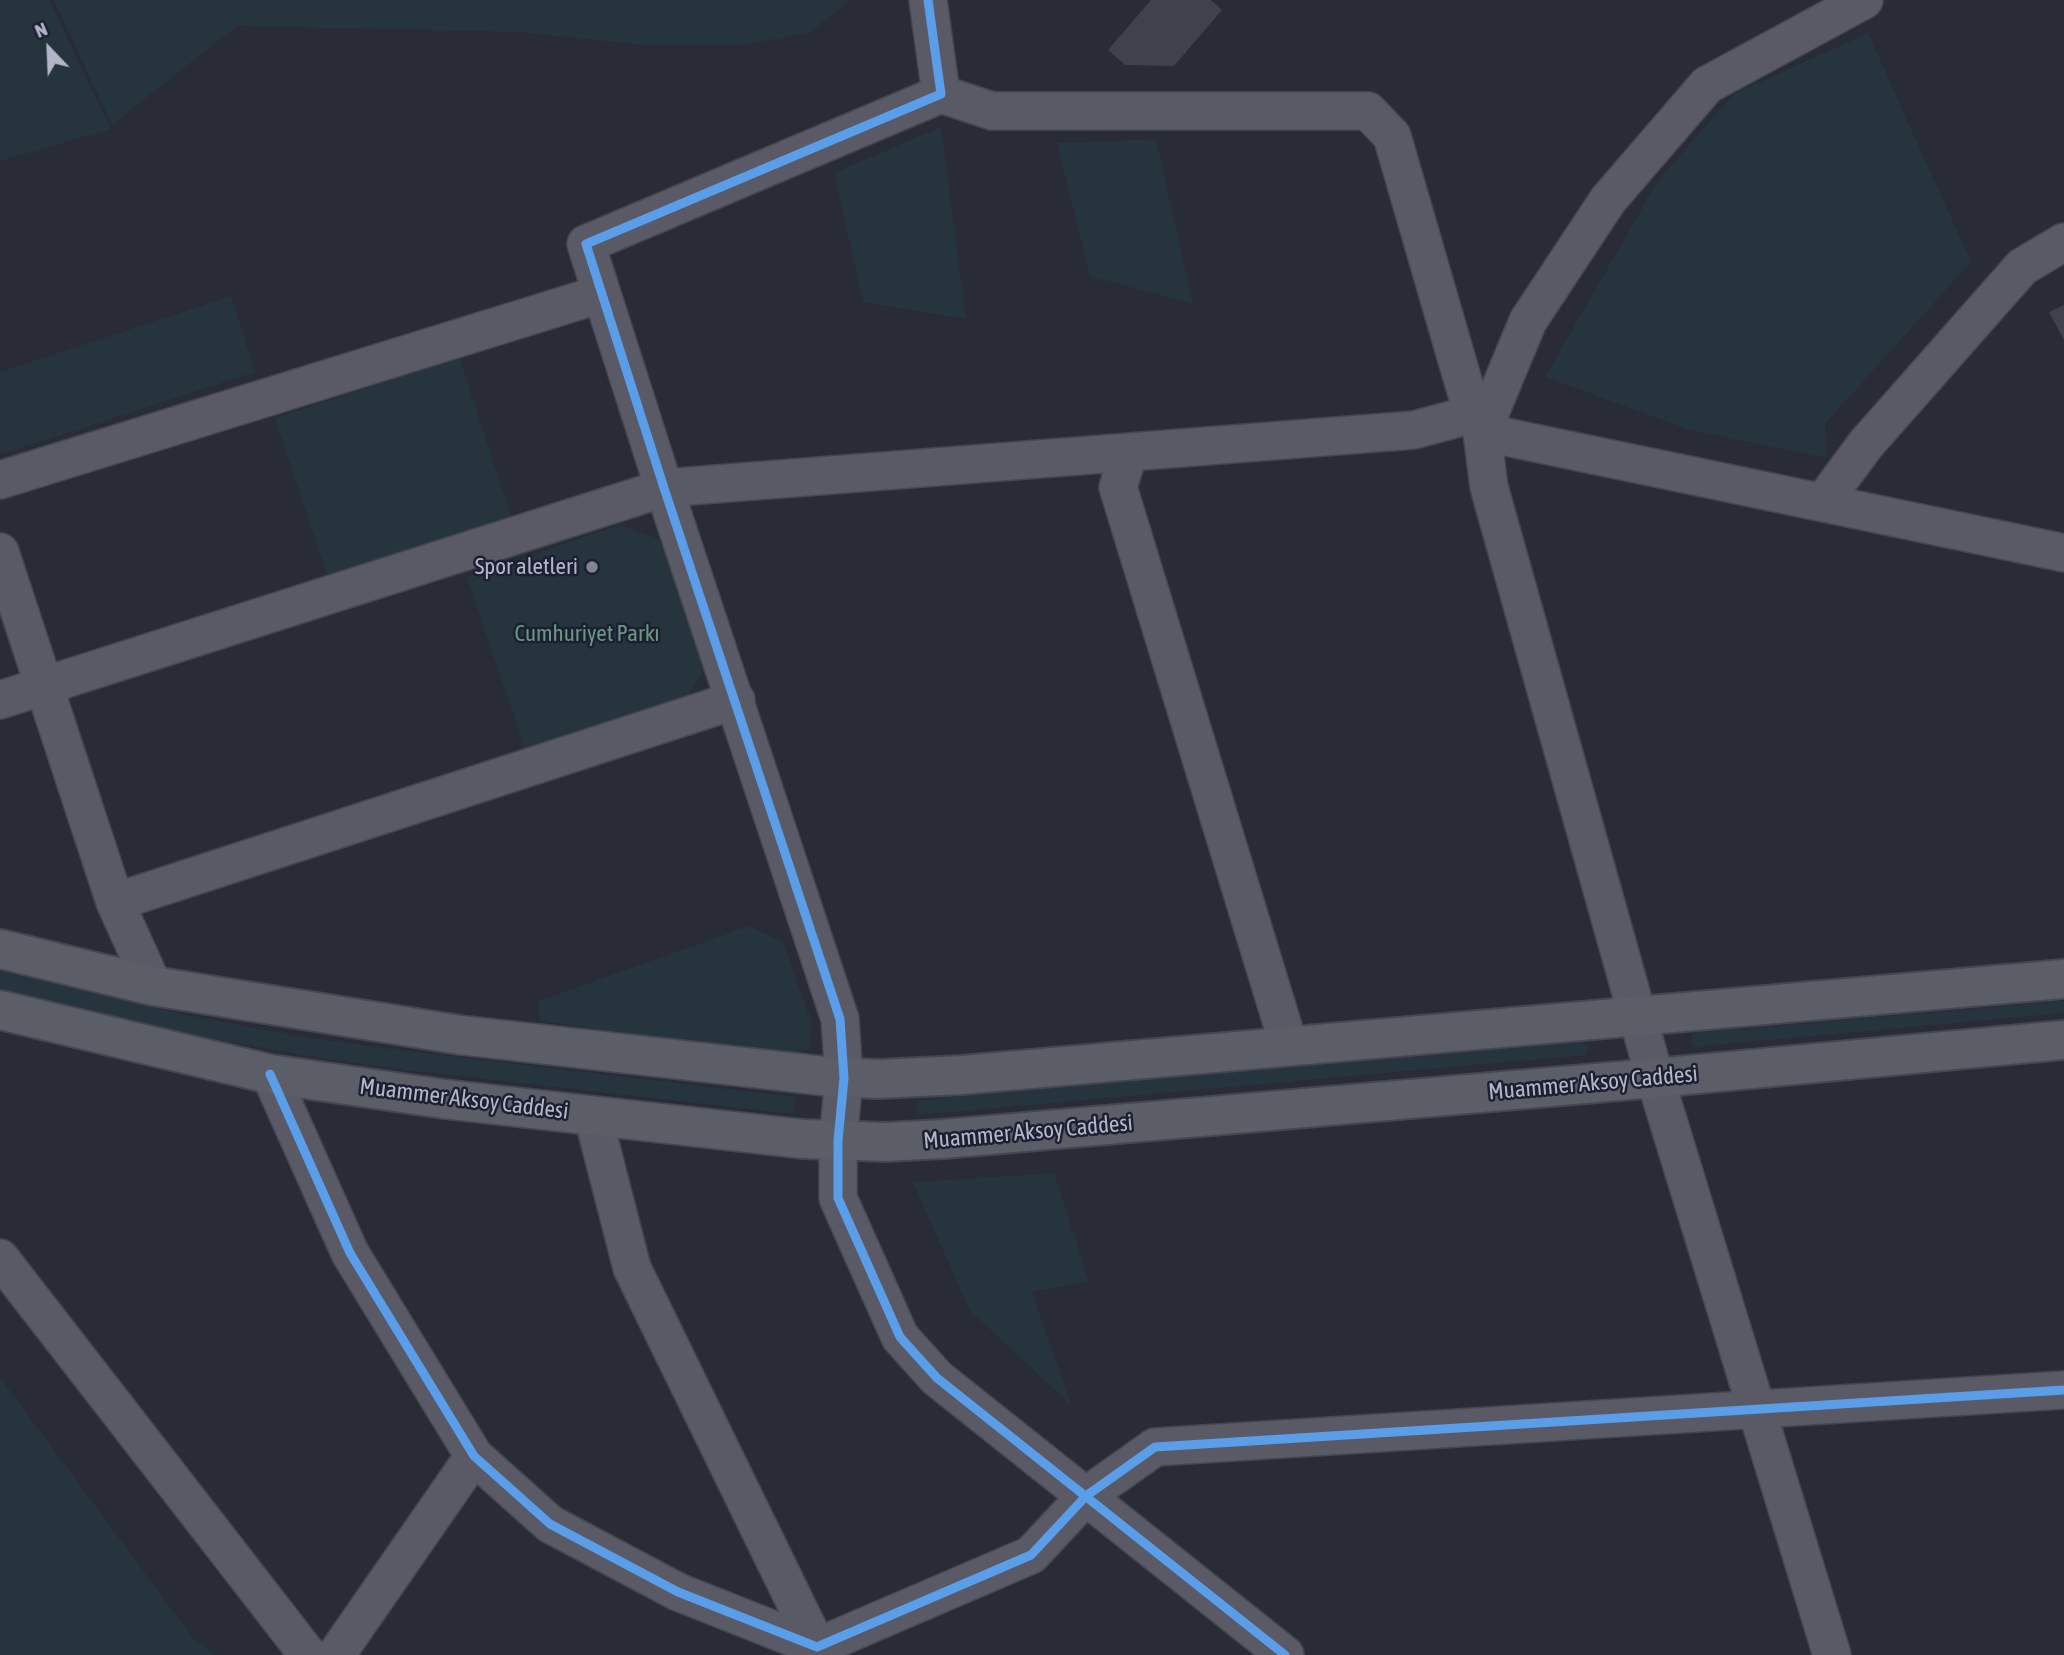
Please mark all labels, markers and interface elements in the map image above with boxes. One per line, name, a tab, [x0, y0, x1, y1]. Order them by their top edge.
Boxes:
north arrow	[14, 14, 84, 84]
text: N	[31, 17, 50, 42]
place label: Spor aletleri	[475, 553, 578, 581]
marker: Spor aletleri	[584, 559, 600, 575]
park label: Cumhuriyet Parkı	[515, 620, 659, 648]
street label: Muammer Aksoy Caddesi	[1487, 1060, 1699, 1106]
street label: Muammer Aksoy Caddesi	[358, 1072, 570, 1126]
street label: Muammer Aksoy Caddesi	[922, 1109, 1134, 1155]

